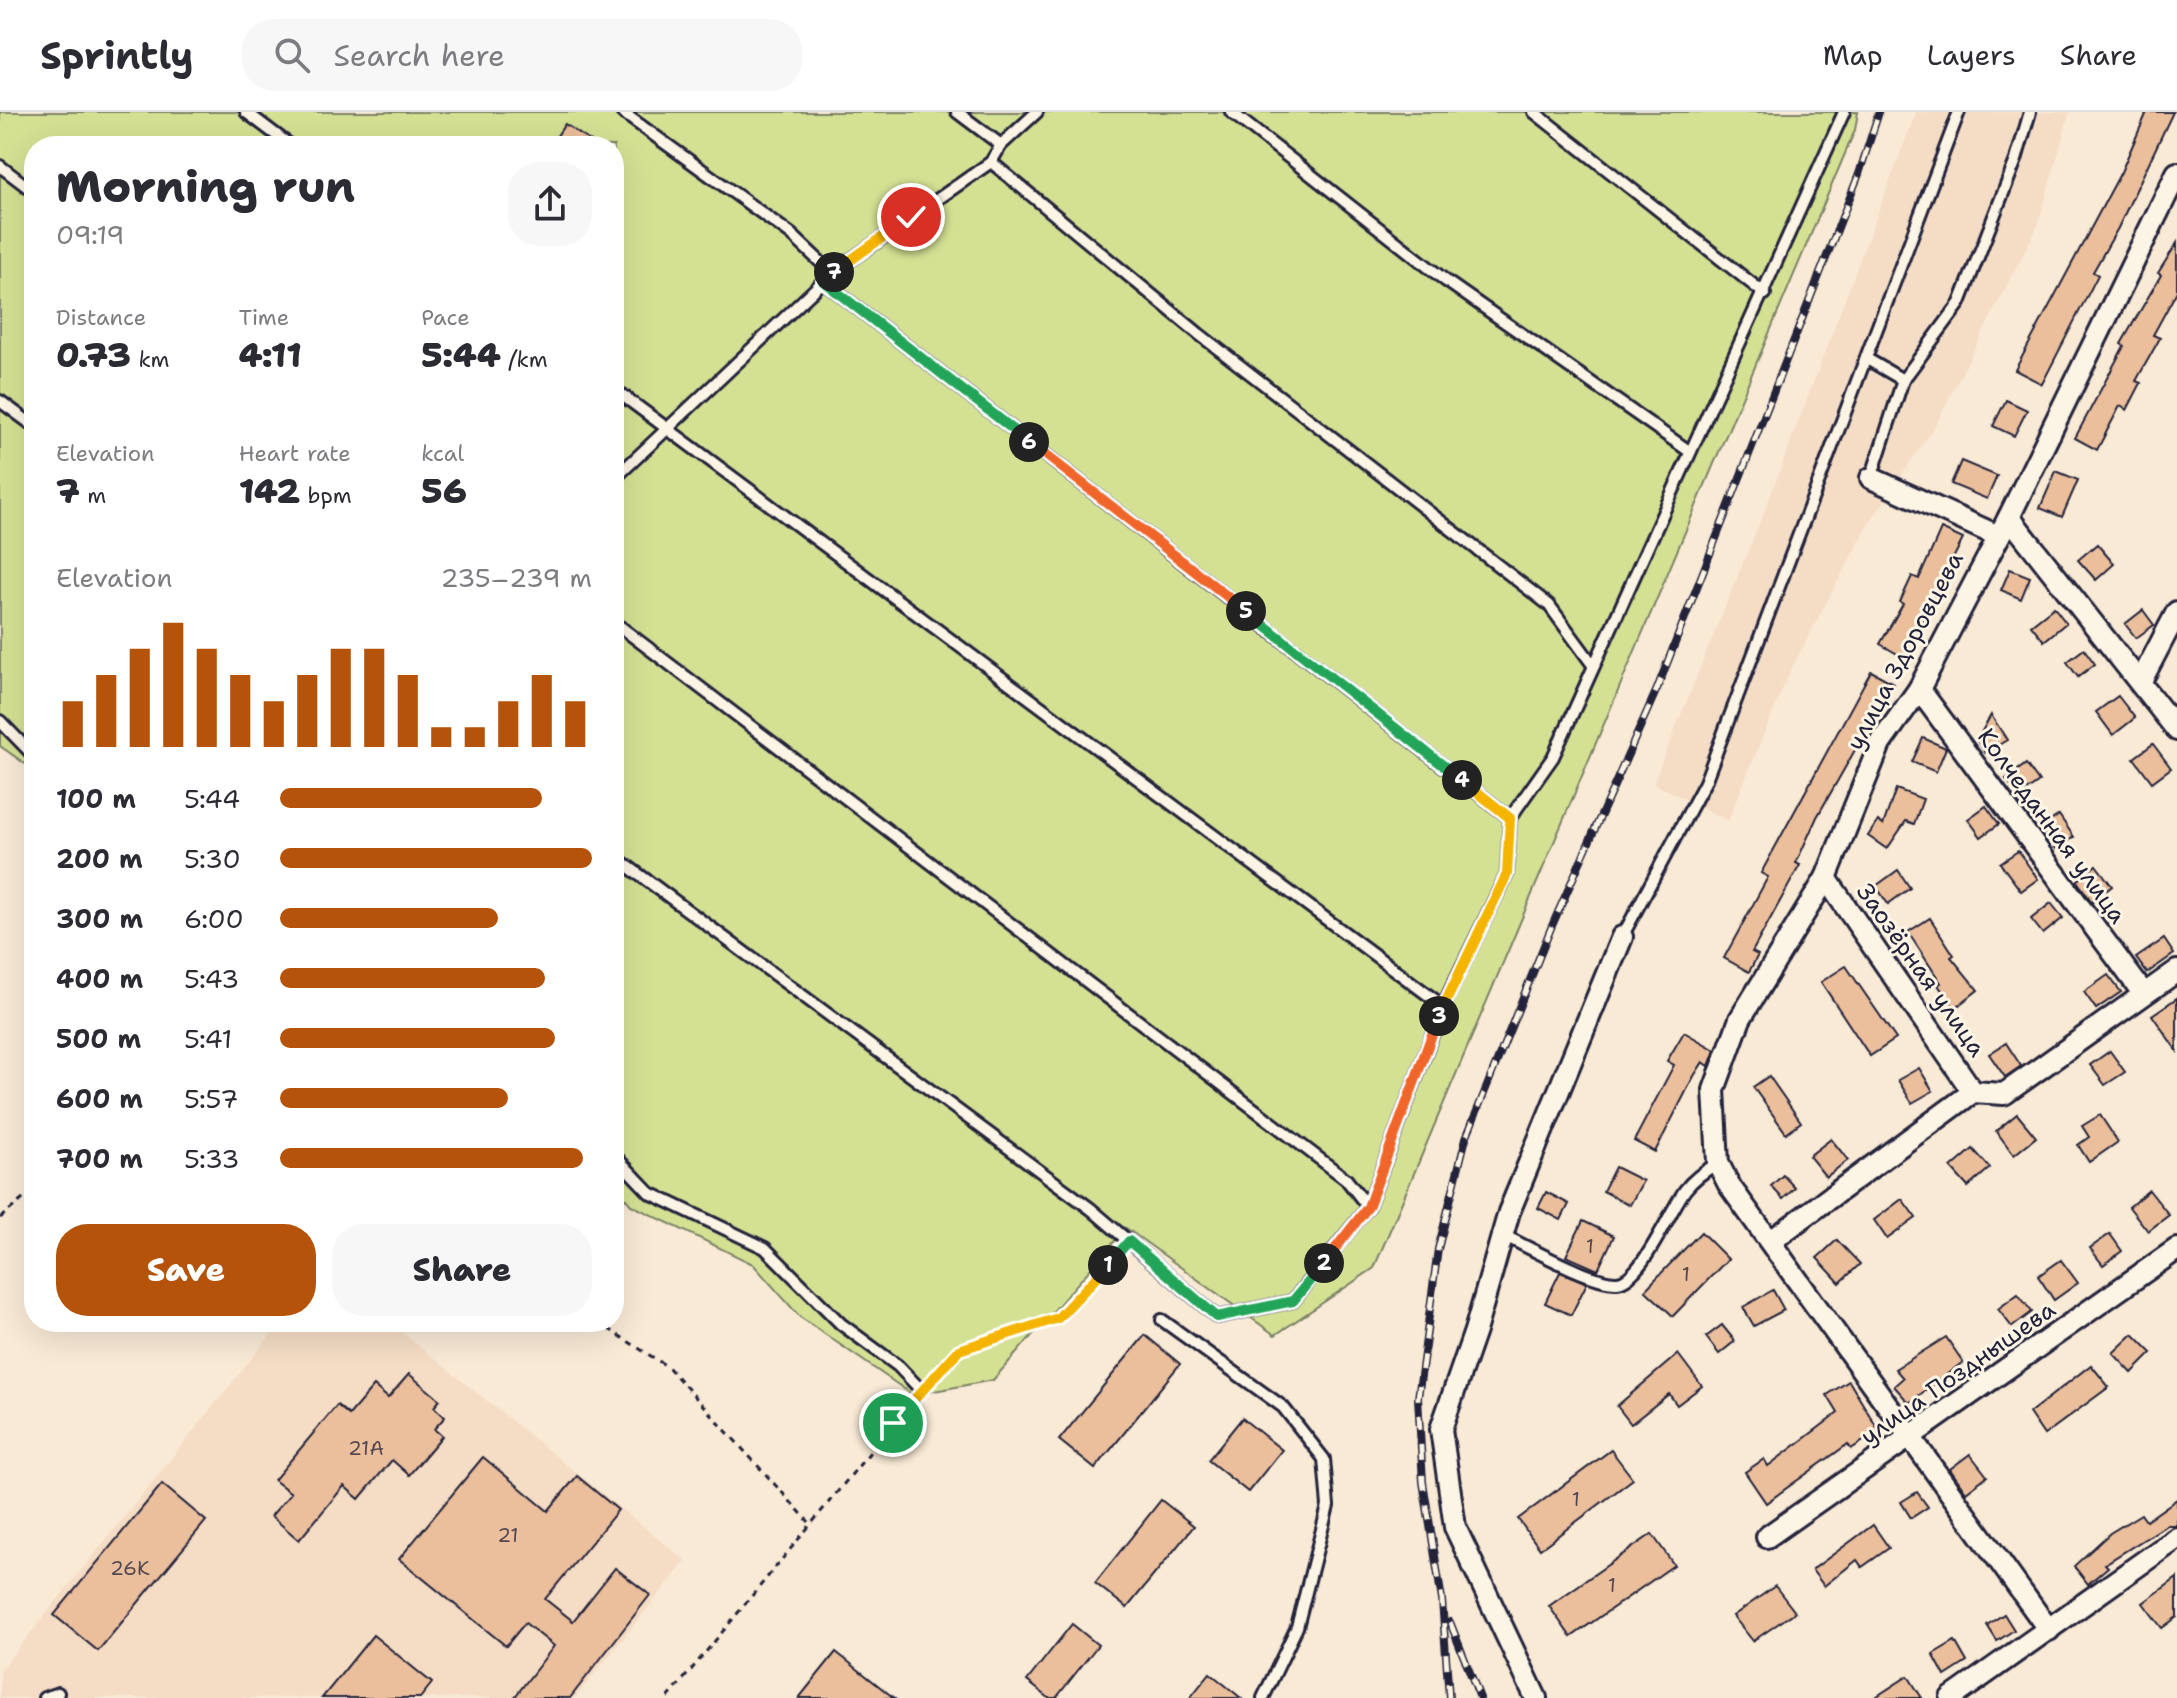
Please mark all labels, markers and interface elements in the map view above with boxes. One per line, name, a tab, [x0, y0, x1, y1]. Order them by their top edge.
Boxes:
search box	[242, 19, 802, 91]
text: Sprintly	[40, 30, 194, 81]
icon: search	[270, 33, 314, 77]
text: Search here	[334, 35, 505, 76]
text: Map	[1823, 36, 1883, 74]
text: Layers	[1927, 36, 2016, 74]
text: Share	[2060, 36, 2137, 74]
text: Morning run	[56, 157, 355, 216]
button: share	[508, 162, 592, 246]
pin	[877, 183, 945, 251]
icon: check	[889, 195, 933, 239]
text: 09:19	[56, 217, 124, 252]
pin: 7	[814, 252, 854, 292]
text: 7	[826, 257, 842, 286]
text: Distance	[56, 303, 146, 332]
text: Time	[239, 303, 289, 332]
text: Pace	[421, 303, 470, 332]
text: 0.73	[56, 332, 131, 378]
text: 4:11	[239, 332, 302, 378]
text: 5:44	[421, 332, 501, 378]
text: km	[131, 345, 170, 374]
text: /km	[501, 345, 548, 374]
pin: 6	[1009, 422, 1049, 462]
text: 6	[1021, 427, 1037, 456]
text: Elevation	[56, 439, 154, 468]
text: Heart rate	[239, 439, 351, 468]
text: kcal	[421, 439, 464, 468]
text: 7	[56, 468, 80, 514]
text: 142	[239, 468, 300, 514]
text: 56	[421, 468, 467, 514]
text: m	[80, 481, 106, 510]
text: bpm	[300, 481, 352, 510]
street label: улица Здоровцева	[1839, 546, 1971, 756]
text: Elevation	[56, 560, 172, 595]
text: 235–239 m	[440, 560, 592, 595]
pin: 5	[1226, 591, 1266, 631]
text: 5	[1239, 596, 1253, 625]
street label: Колчеданная улица	[1970, 722, 2134, 930]
pin: 4	[1442, 760, 1482, 800]
text: 4	[1454, 765, 1470, 794]
text: 100 m	[56, 781, 136, 816]
text: 5:44	[184, 781, 240, 816]
text: 200 m	[56, 841, 143, 876]
text: 5:30	[184, 841, 241, 876]
street label: Заозёрная улица	[1849, 877, 1993, 1063]
text: 300 m	[56, 901, 143, 936]
text: 6:00	[184, 901, 244, 936]
text: 400 m	[56, 961, 143, 996]
text: 5:43	[184, 961, 239, 996]
pin: 3	[1419, 996, 1459, 1036]
text: 3	[1431, 1001, 1447, 1030]
text: 500 m	[56, 1021, 141, 1056]
text: 5:41	[184, 1021, 232, 1056]
text: 600 m	[56, 1081, 143, 1116]
text: 5:57	[184, 1081, 238, 1116]
text: 700 m	[56, 1141, 143, 1176]
text: 5:33	[184, 1141, 240, 1176]
button: Save	[56, 1224, 316, 1316]
button: Share	[332, 1224, 592, 1316]
house number: 1	[1586, 1233, 1594, 1259]
pin: 2	[1304, 1243, 1344, 1283]
pin: 1	[1088, 1245, 1128, 1285]
text: 2	[1316, 1248, 1332, 1277]
text: 1	[1103, 1250, 1113, 1279]
house number: 1	[1682, 1261, 1690, 1287]
street label: улица Позднышева	[1854, 1294, 2062, 1452]
pin	[859, 1389, 927, 1457]
icon: arrive	[871, 1401, 915, 1445]
house number: 21А	[348, 1435, 384, 1461]
house number: 1	[1572, 1486, 1580, 1512]
house number: 21	[497, 1522, 519, 1548]
house number: 26К	[110, 1555, 150, 1581]
house number: 1	[1608, 1572, 1616, 1598]

